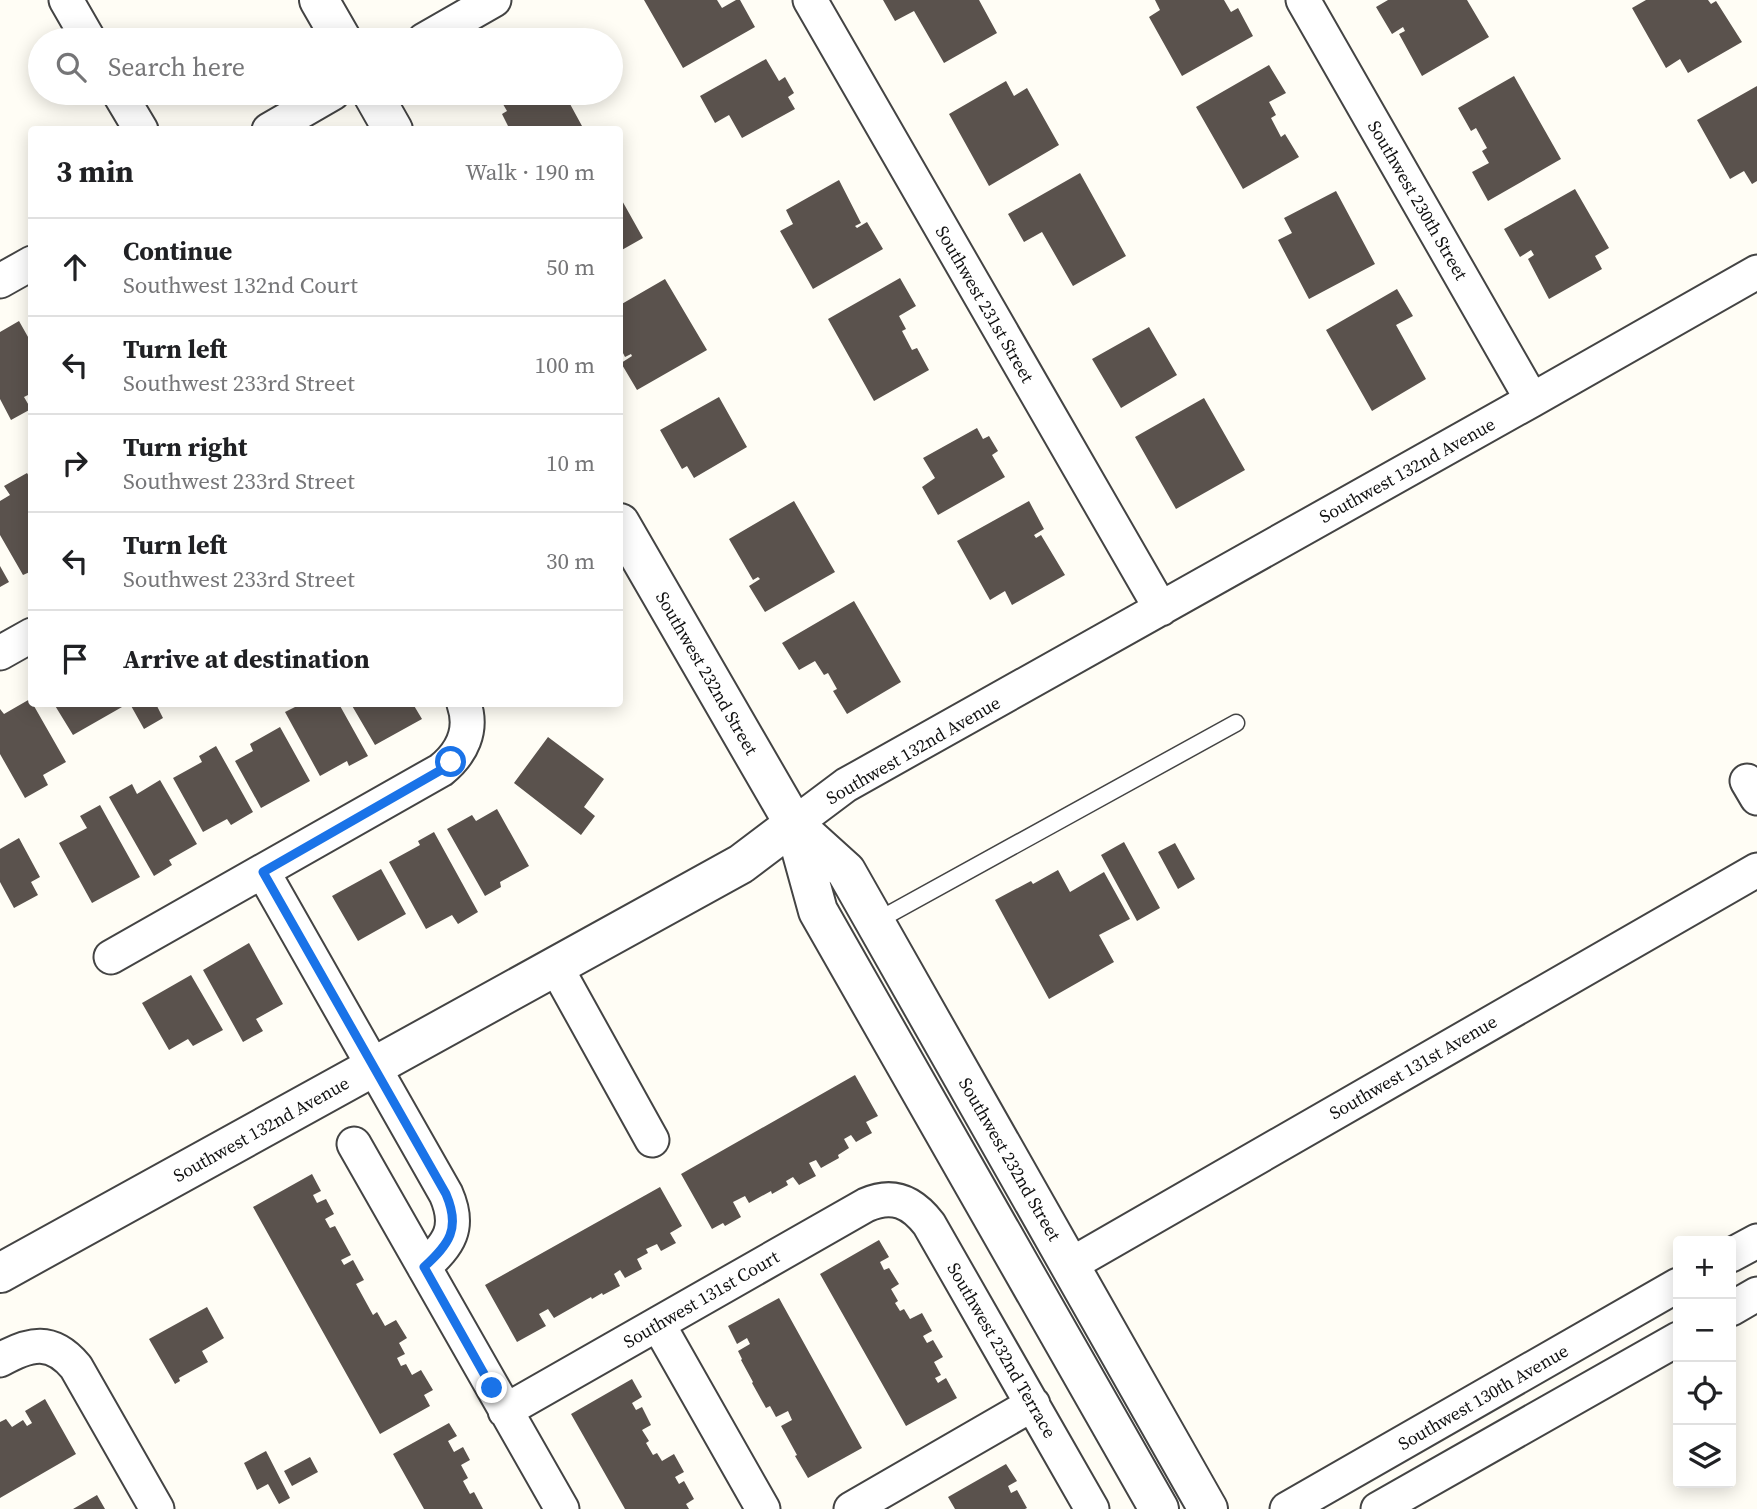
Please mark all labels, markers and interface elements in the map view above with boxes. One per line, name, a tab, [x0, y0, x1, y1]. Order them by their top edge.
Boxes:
search box	[28, 28, 623, 105]
icon: search	[52, 48, 90, 86]
text: Search here	[108, 49, 245, 85]
street label: Southwest 230th Street	[1362, 116, 1474, 284]
text: 3 min	[56, 151, 134, 192]
text: Walk · 190 m	[465, 156, 595, 188]
street label: Southwest 231st Street	[930, 221, 1040, 387]
text: Continue	[123, 233, 232, 269]
icon: ahead	[56, 248, 94, 286]
text: 50 m	[546, 251, 595, 283]
text: Southwest 132nd Court	[123, 269, 358, 301]
text: Turn left	[123, 331, 227, 367]
icon: left	[56, 346, 94, 384]
text: 100 m	[534, 349, 595, 381]
text: Southwest 233rd Street	[123, 367, 355, 399]
street label: Southwest 132nd Avenue	[1315, 411, 1499, 529]
text: Turn right	[123, 429, 247, 465]
icon: right	[56, 444, 94, 482]
text: 10 m	[546, 447, 595, 479]
text: Southwest 233rd Street	[123, 465, 355, 497]
text: Turn left	[123, 527, 227, 563]
icon: left	[56, 542, 94, 580]
text: 30 m	[546, 545, 595, 577]
text: Southwest 233rd Street	[123, 563, 355, 595]
street label: Southwest 232nd Street	[650, 587, 764, 759]
icon: arrive	[56, 640, 94, 678]
text: Arrive at destination	[123, 641, 370, 677]
street label: Southwest 132nd Avenue	[821, 690, 1005, 810]
route start	[435, 746, 466, 777]
street label: Southwest 131st Avenue	[1325, 1009, 1501, 1125]
street label: Southwest 132nd Avenue	[169, 1070, 353, 1188]
street label: Southwest 232nd Street	[953, 1073, 1067, 1245]
map controls	[1673, 1236, 1736, 1488]
button: +	[1673, 1236, 1736, 1299]
street label: Southwest 131st Court	[618, 1244, 784, 1354]
street label: Southwest 232nd Terrace	[941, 1258, 1063, 1442]
button: −	[1673, 1299, 1736, 1362]
street label: Southwest 130th Avenue	[1393, 1338, 1573, 1456]
button: locate	[1673, 1362, 1736, 1425]
route end	[476, 1372, 507, 1403]
button: layers	[1673, 1425, 1736, 1488]

